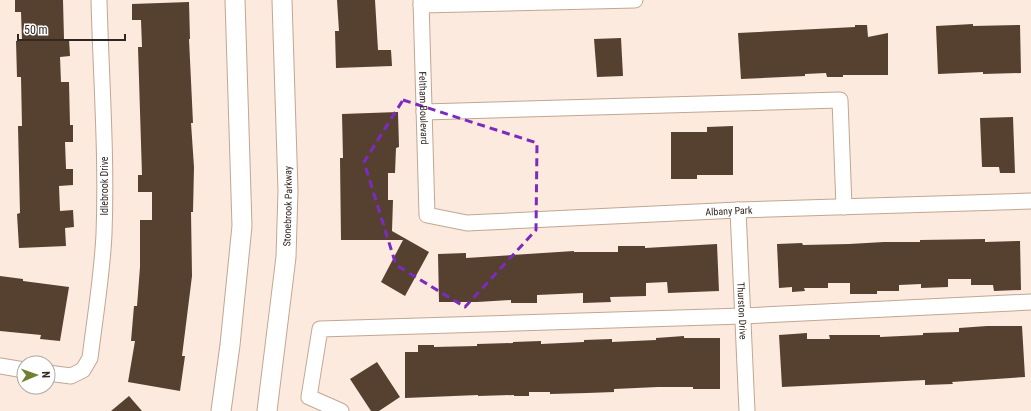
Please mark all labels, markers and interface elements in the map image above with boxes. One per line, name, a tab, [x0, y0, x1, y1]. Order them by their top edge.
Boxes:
scale bar	[18, 16, 125, 42]
text: 50 m	[24, 23, 48, 37]
street label: Feltham Boulevard	[417, 71, 431, 145]
street label: Idlebrook Drive	[99, 156, 110, 216]
street label: Stonebrook Parkway	[281, 166, 294, 247]
street label: Albany Park	[705, 204, 753, 217]
street label: Thurston Drive	[736, 282, 749, 340]
north arrow	[16, 355, 56, 395]
text: N	[39, 371, 52, 379]

